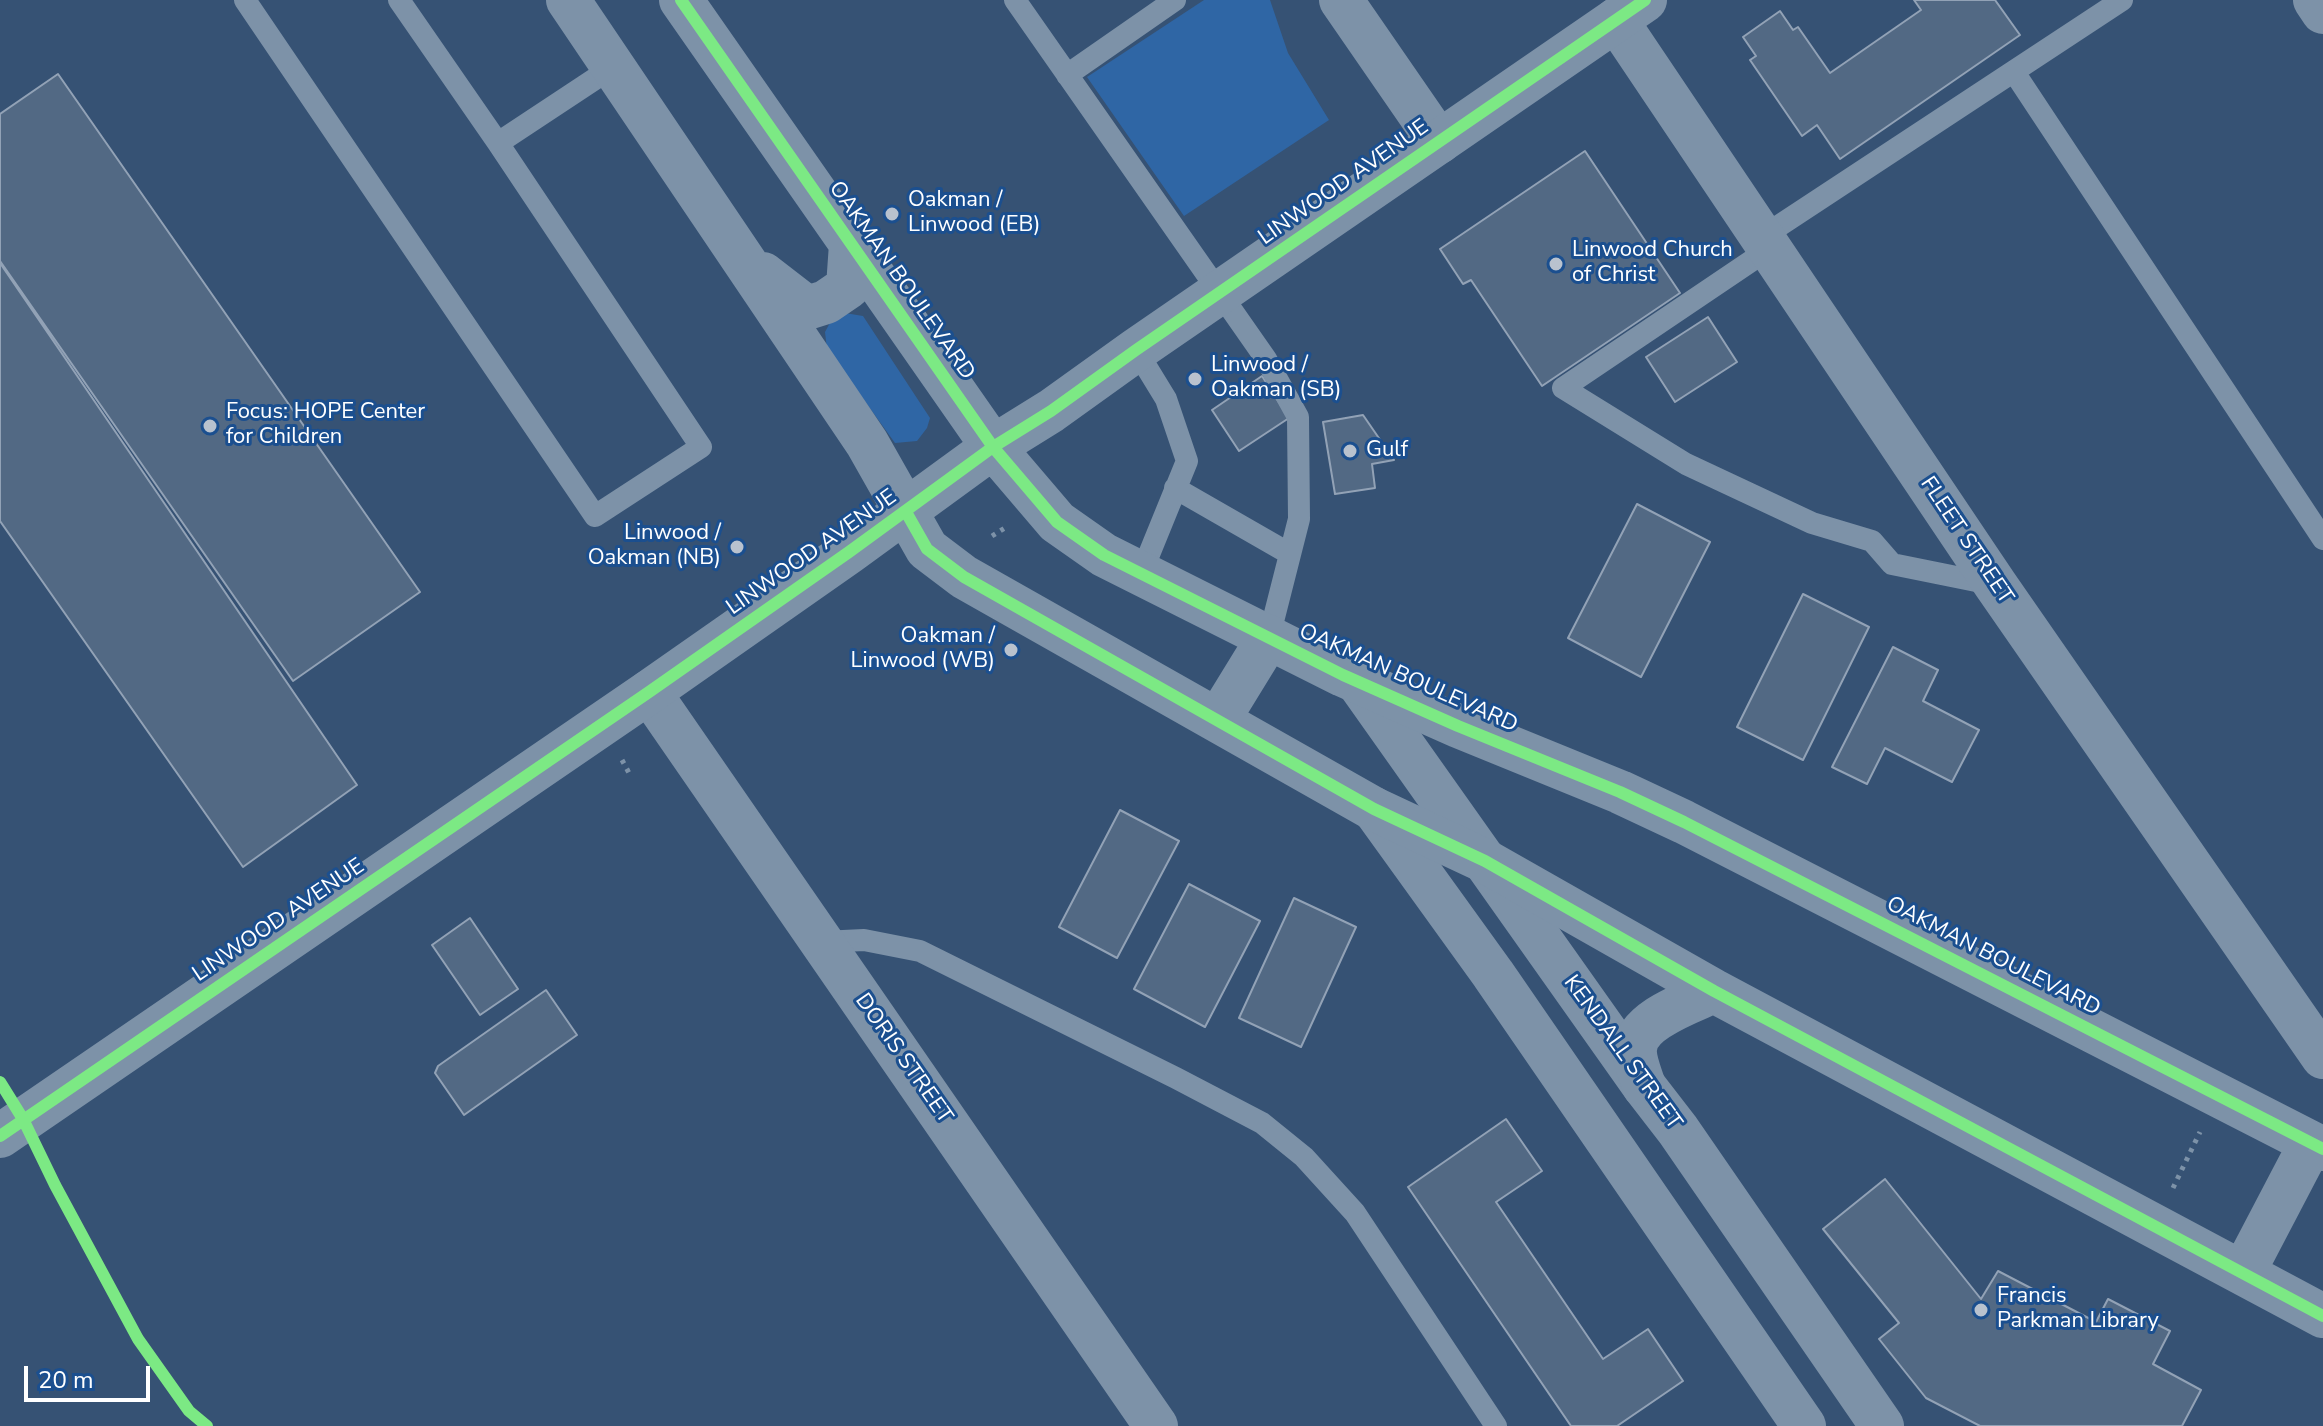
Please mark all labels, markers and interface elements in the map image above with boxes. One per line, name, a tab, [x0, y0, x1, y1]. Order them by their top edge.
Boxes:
street label: LINWOOD AVENUE	[1254, 114, 1434, 252]
street label: OAKMAN BOULEVARD	[822, 177, 980, 385]
place label: Oakman / Linwood (EB)	[908, 188, 1040, 240]
marker: Oakman / Linwood (EB)	[883, 205, 901, 223]
place label: Linwood Church of Christ	[1572, 238, 1733, 290]
marker: Linwood Church of Christ	[1547, 255, 1565, 273]
place label: Linwood / Oakman (SB)	[1211, 353, 1342, 404]
marker: Linwood / Oakman (SB)	[1186, 370, 1204, 388]
place label: Focus: HOPE Center for Children	[226, 400, 425, 452]
marker: Focus: HOPE Center for Children	[201, 417, 219, 435]
place label: Gulf	[1366, 438, 1408, 464]
marker: Gulf	[1341, 442, 1359, 460]
street label: FLEET STREET	[1914, 472, 2018, 610]
street label: LINWOOD AVENUE	[722, 484, 902, 622]
place label: Linwood / Oakman (NB)	[588, 521, 721, 572]
marker: Linwood / Oakman (NB)	[728, 538, 746, 556]
street label: OAKMAN BOULEVARD	[1295, 619, 1521, 739]
place label: Oakman / Linwood (WB)	[851, 624, 995, 676]
marker: Oakman / Linwood (WB)	[1002, 641, 1020, 659]
street label: LINWOOD AVENUE	[188, 854, 370, 988]
street label: OAKMAN BOULEVARD	[1882, 892, 2104, 1022]
street label: KENDALL STREET	[1557, 971, 1687, 1135]
street label: DORIS STREET	[848, 989, 958, 1129]
place label: Francis Parkman Library	[1997, 1284, 2159, 1336]
marker: Francis Parkman Library	[1972, 1301, 1990, 1319]
scale bar	[28, 1350, 154, 1400]
text: 20 m	[38, 1364, 94, 1396]

